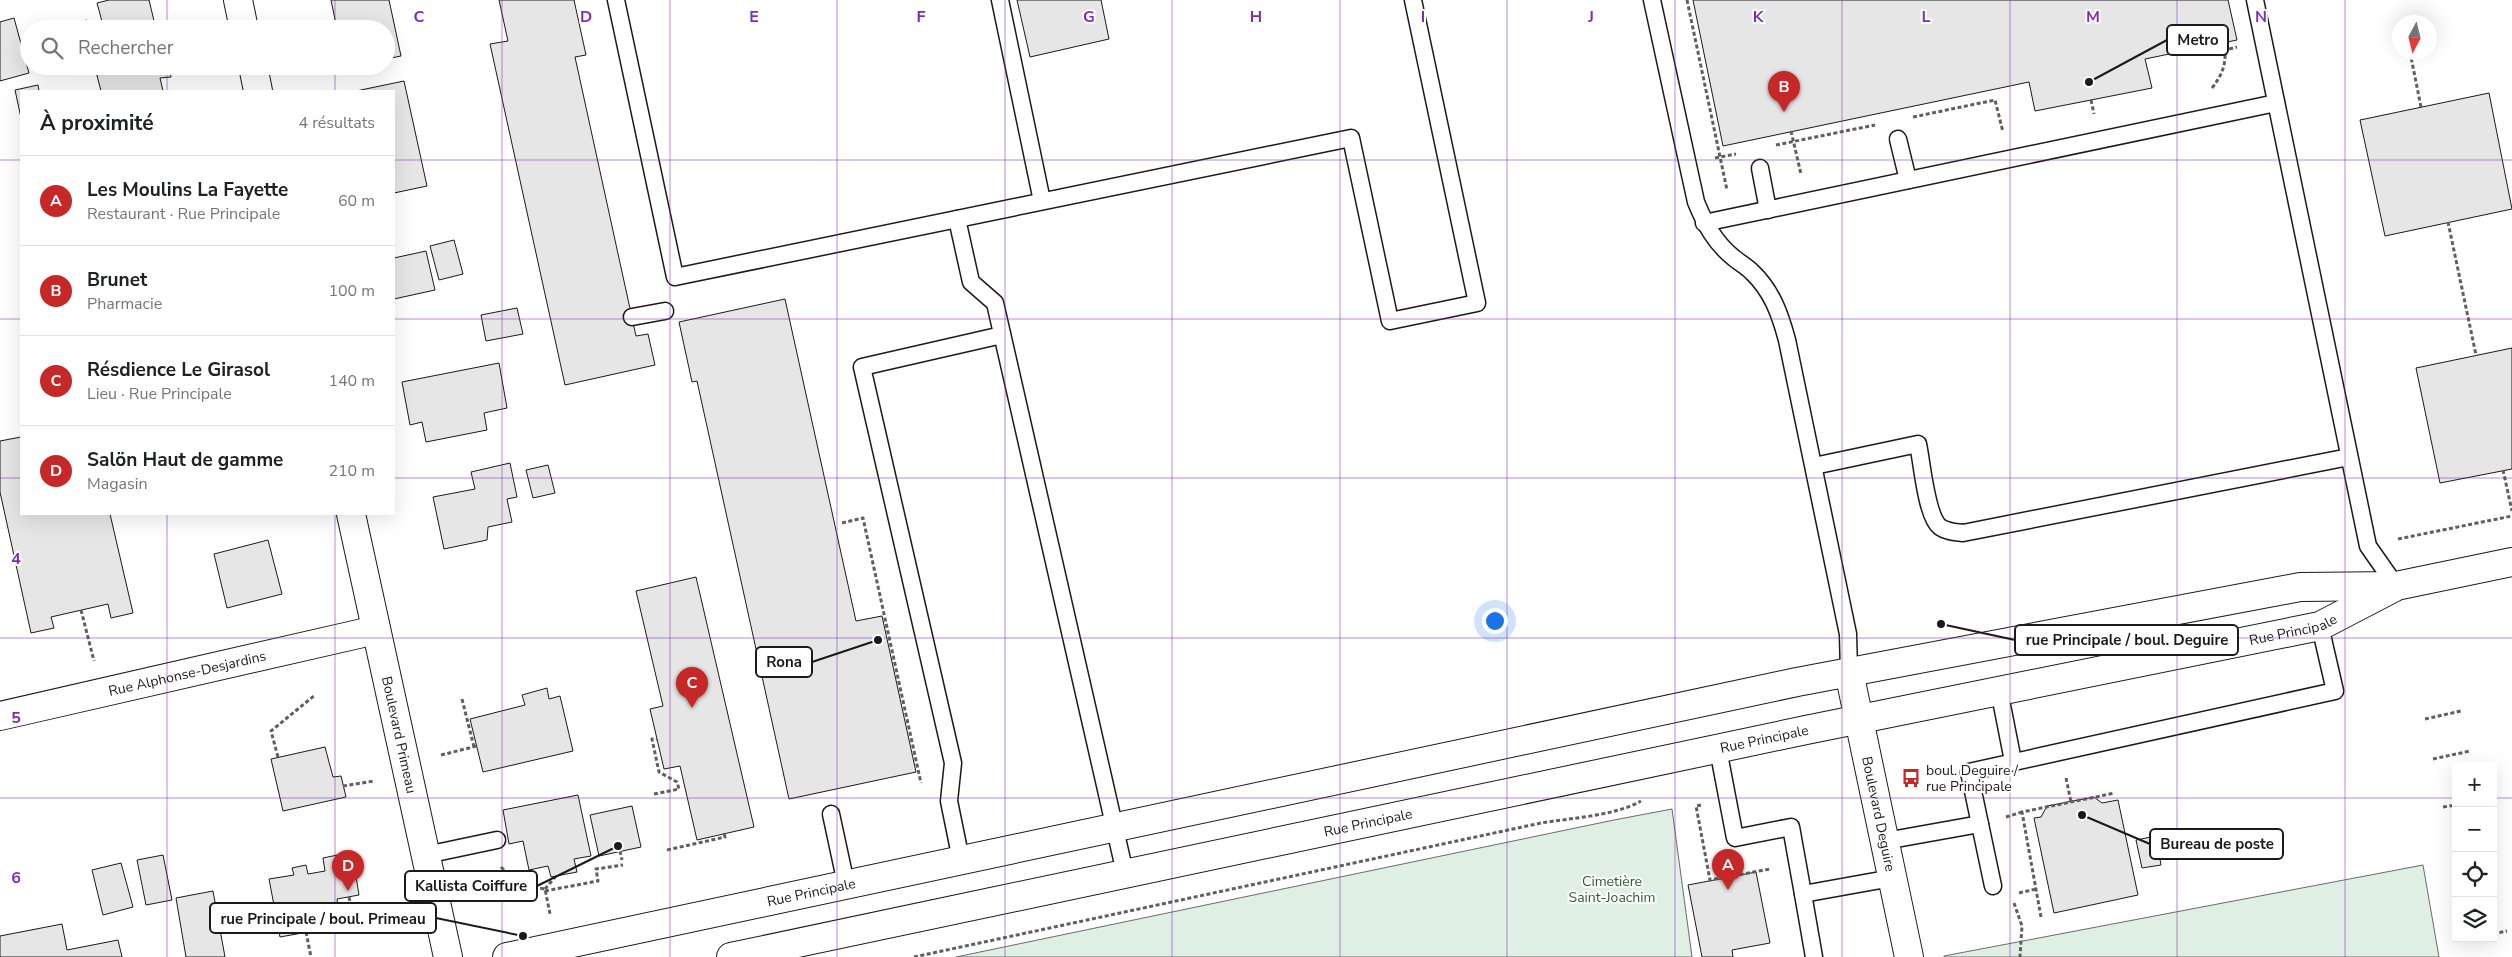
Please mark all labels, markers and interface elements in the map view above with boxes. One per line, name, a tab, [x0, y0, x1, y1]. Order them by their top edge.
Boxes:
text: C	[414, 6, 425, 28]
text: D	[580, 6, 592, 28]
text: E	[749, 6, 759, 28]
text: F	[917, 6, 926, 28]
text: G	[1083, 6, 1095, 28]
text: H	[1250, 6, 1262, 28]
text: I	[1421, 6, 1425, 28]
text: J	[1587, 6, 1594, 28]
text: K	[1753, 6, 1765, 28]
text: L	[1922, 6, 1931, 28]
text: M	[2086, 6, 2100, 28]
text: N	[2255, 6, 2267, 28]
north arrow	[2392, 15, 2437, 60]
search box	[20, 20, 395, 75]
callout: Metro	[2167, 25, 2228, 55]
text: Metro	[2177, 30, 2219, 50]
icon: search	[38, 34, 66, 62]
text: Rechercher	[78, 35, 173, 61]
pin: B	[1768, 71, 1800, 112]
text: À proximité	[40, 109, 154, 137]
text: 4 résultats	[299, 112, 375, 134]
text: Les Moulins La Fayette	[87, 177, 288, 203]
text: A	[50, 190, 62, 212]
text: 60 m	[338, 190, 375, 212]
text: Restaurant · Rue Principale	[87, 203, 280, 225]
text: Brunet	[87, 267, 147, 293]
text: B	[50, 280, 62, 302]
text: 100 m	[328, 280, 375, 302]
text: Pharmacie	[87, 293, 162, 315]
text: Résdience Le Girasol	[87, 357, 270, 383]
text: C	[51, 370, 61, 392]
text: 140 m	[328, 370, 375, 392]
text: Lieu · Rue Principale	[87, 383, 232, 405]
text: Salön Haut de gamme	[87, 447, 283, 473]
text: D	[50, 460, 62, 482]
text: 210 m	[328, 460, 375, 482]
text: Magasin	[87, 473, 148, 495]
text: 4	[11, 548, 21, 570]
your location	[1482, 608, 1508, 634]
street label: Rue Principale	[2247, 610, 2341, 650]
callout: rue Principale / boul. Deguire	[2015, 625, 2238, 655]
text: rue Principale / boul. Deguire	[2026, 630, 2228, 650]
street label: Rue Alphonse-Desjardins	[107, 646, 268, 701]
callout: Rona	[756, 647, 812, 677]
text: Rona	[766, 652, 802, 672]
pin: C	[676, 667, 708, 708]
street label: Boulevard Primeau	[377, 674, 421, 795]
text: 5	[11, 707, 21, 729]
street label: Rue Principale	[1718, 721, 1810, 758]
street label: Boulevard Deguire	[1857, 755, 1900, 873]
place label: boul. Deguire / rue Principale	[1926, 761, 2019, 796]
map controls	[2452, 762, 2497, 942]
button: +	[2452, 762, 2497, 807]
bus stop icon: boul. Deguire / rue Principale	[1900, 767, 1922, 789]
street label: Rue Principale	[1322, 804, 1414, 842]
button: −	[2452, 807, 2497, 852]
callout: Bureau de poste	[2150, 829, 2283, 859]
text: Bureau de poste	[2160, 834, 2274, 854]
pin: A	[1712, 849, 1744, 890]
pin: D	[332, 850, 364, 891]
button: locate	[2452, 852, 2497, 897]
text: 6	[11, 867, 21, 889]
callout: Kallista Coiffure	[405, 871, 537, 901]
park label: Cimetière Saint-Joachim	[1569, 872, 1655, 907]
street label: Rue Principale	[765, 874, 857, 911]
text: Kallista Coiffure	[415, 876, 527, 896]
button: layers	[2452, 897, 2497, 942]
callout: rue Principale / boul. Primeau	[210, 903, 436, 933]
text: rue Principale / boul. Primeau	[220, 909, 426, 929]

